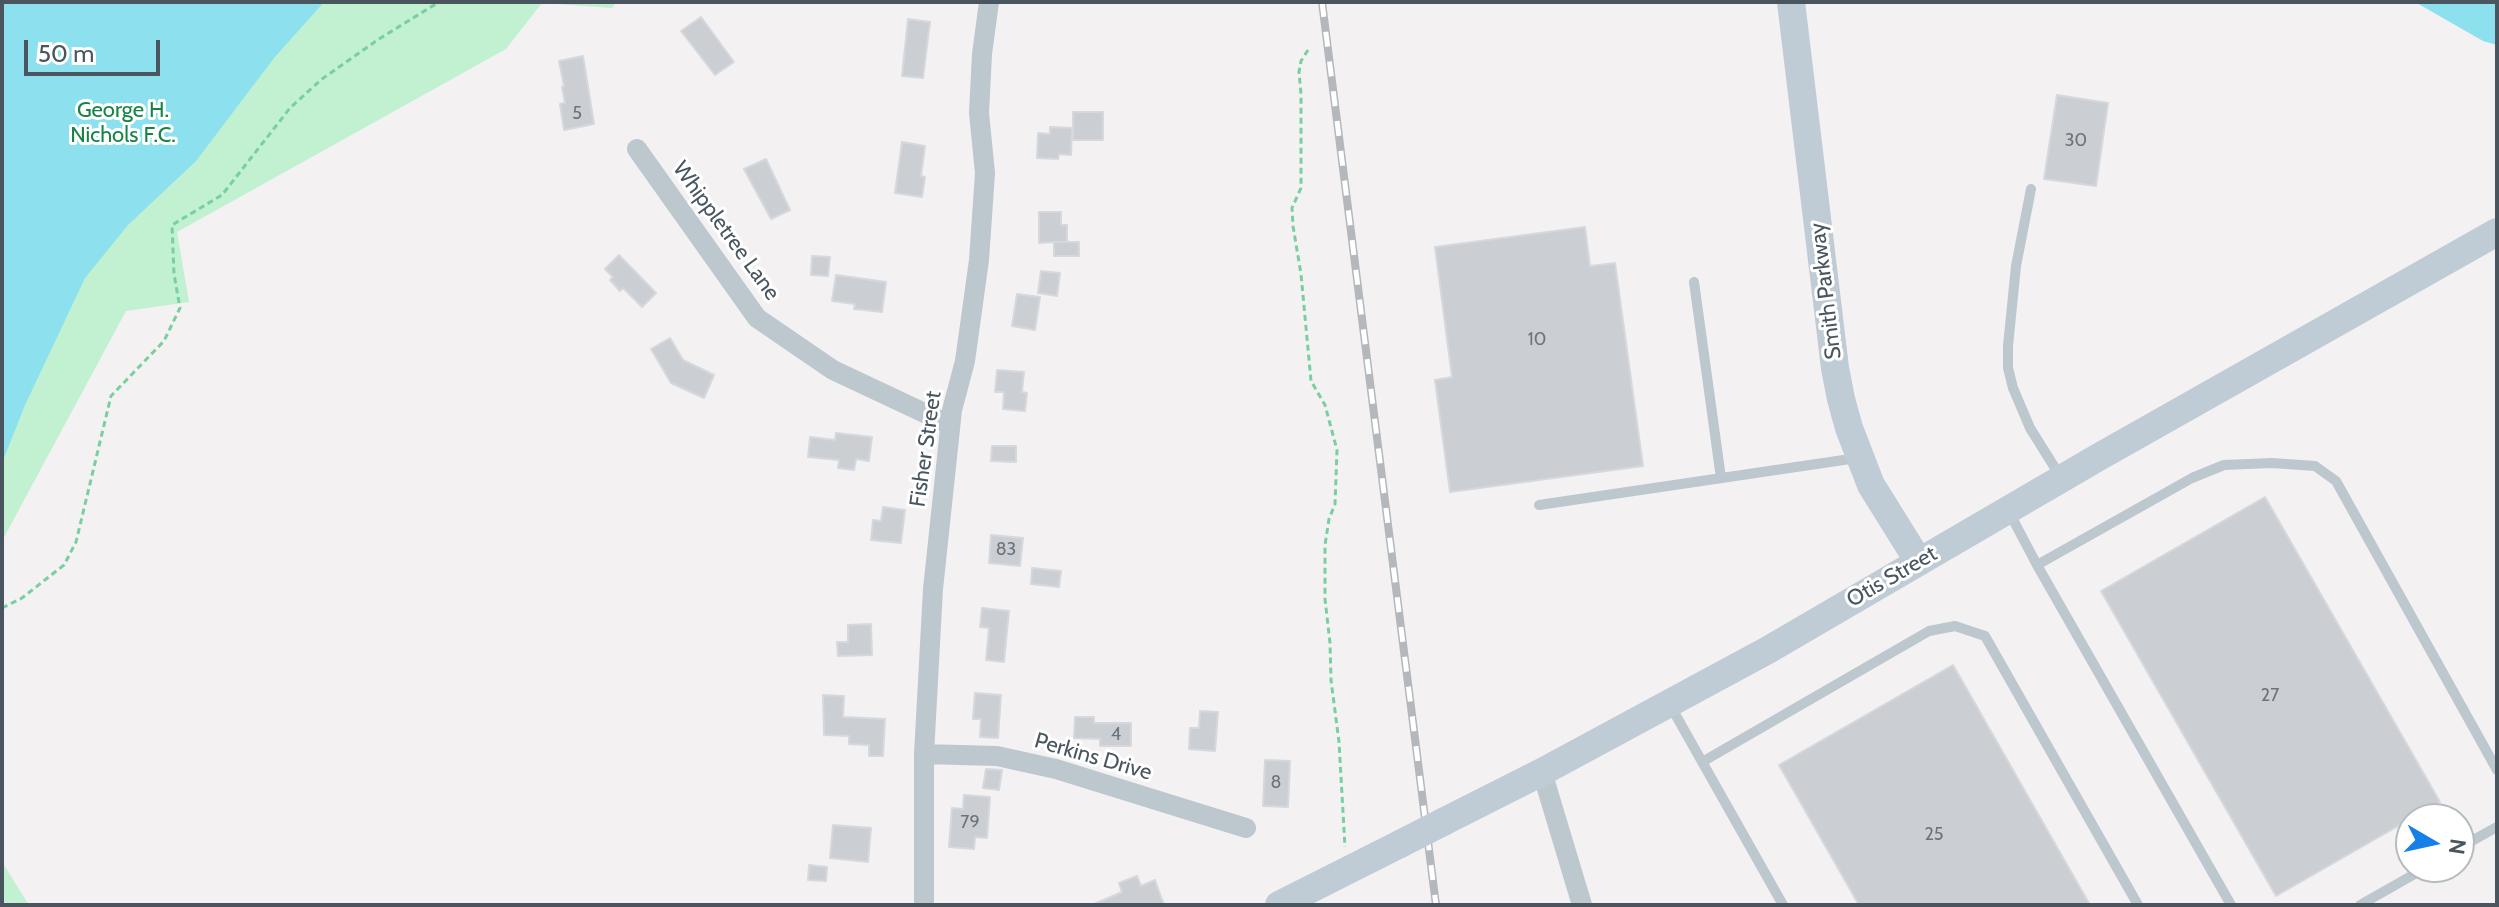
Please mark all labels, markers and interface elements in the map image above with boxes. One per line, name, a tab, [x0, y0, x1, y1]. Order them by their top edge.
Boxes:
scale bar	[28, 24, 164, 74]
text: 50 m	[38, 39, 94, 68]
park label: George H. Nichols F.C.	[70, 98, 176, 150]
house number: 5	[572, 103, 582, 125]
house number: 30	[2065, 130, 2087, 152]
street label: Whippletree Lane	[667, 157, 785, 305]
street label: Smith Parkway	[1805, 221, 1847, 361]
house number: 10	[1528, 329, 1546, 351]
street label: Fisher Street	[905, 389, 947, 509]
house number: 83	[996, 539, 1016, 561]
street label: Otis Street	[1842, 541, 1942, 613]
house number: 27	[2261, 685, 2279, 707]
house number: 4	[1111, 724, 1121, 746]
street label: Perkins Drive	[1031, 728, 1155, 786]
house number: 8	[1271, 772, 1281, 794]
north arrow	[2395, 803, 2475, 883]
house number: 79	[960, 812, 980, 834]
house number: 25	[1924, 824, 1944, 846]
text: N	[2443, 837, 2472, 856]

